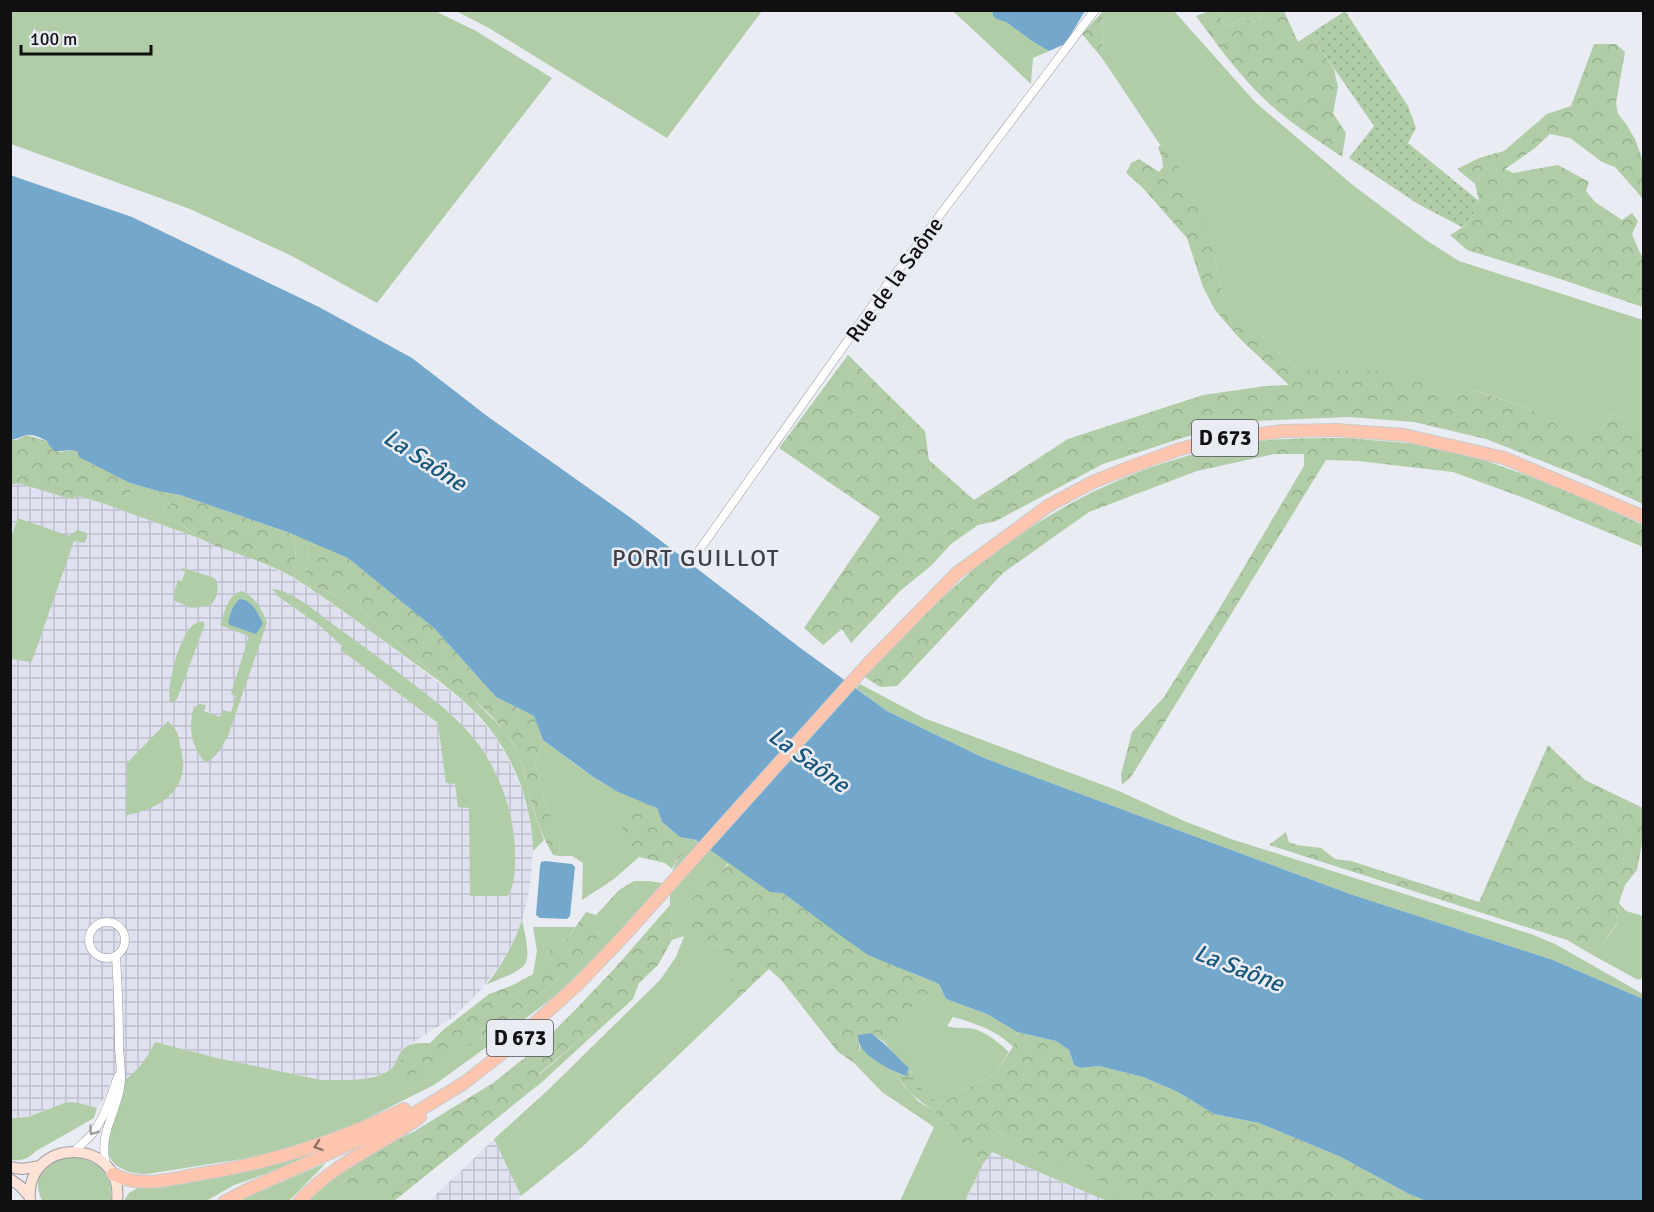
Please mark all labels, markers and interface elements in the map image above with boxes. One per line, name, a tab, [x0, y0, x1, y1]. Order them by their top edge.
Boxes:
scale bar	[21, 18, 152, 56]
text: 100 m	[30, 28, 77, 50]
street label: Rue de la Saône	[840, 211, 949, 347]
road number: D 673	[1192, 420, 1258, 456]
water label: La Saône	[378, 422, 473, 498]
district label: PORT GUILLOT	[612, 543, 780, 573]
water label: La Saône	[763, 721, 856, 800]
water label: La Saône	[1190, 937, 1289, 999]
road number: D 673	[487, 1020, 553, 1056]
one-way arrow	[89, 1125, 100, 1136]
one-way arrow	[313, 1138, 324, 1151]

